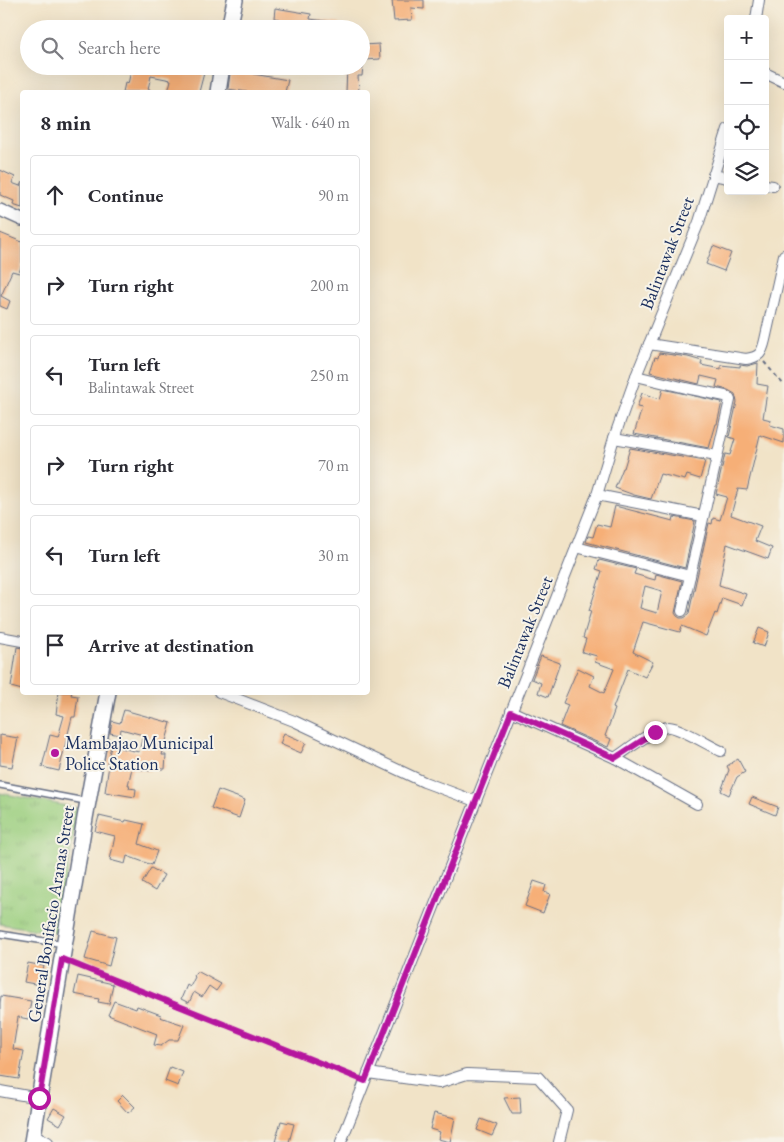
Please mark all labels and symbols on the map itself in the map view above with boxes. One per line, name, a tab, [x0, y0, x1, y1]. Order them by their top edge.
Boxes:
street label: Balintawak Street	[634, 193, 699, 313]
street label: Balintawak Street	[492, 572, 558, 691]
route end	[644, 721, 667, 744]
place label: Mambajao Municipal Police Station	[65, 731, 214, 775]
marker: Mambajao Municipal Police Station	[49, 747, 61, 759]
street label: General Bonifacio Aranas Street	[22, 804, 79, 1024]
route start	[28, 1087, 51, 1110]

